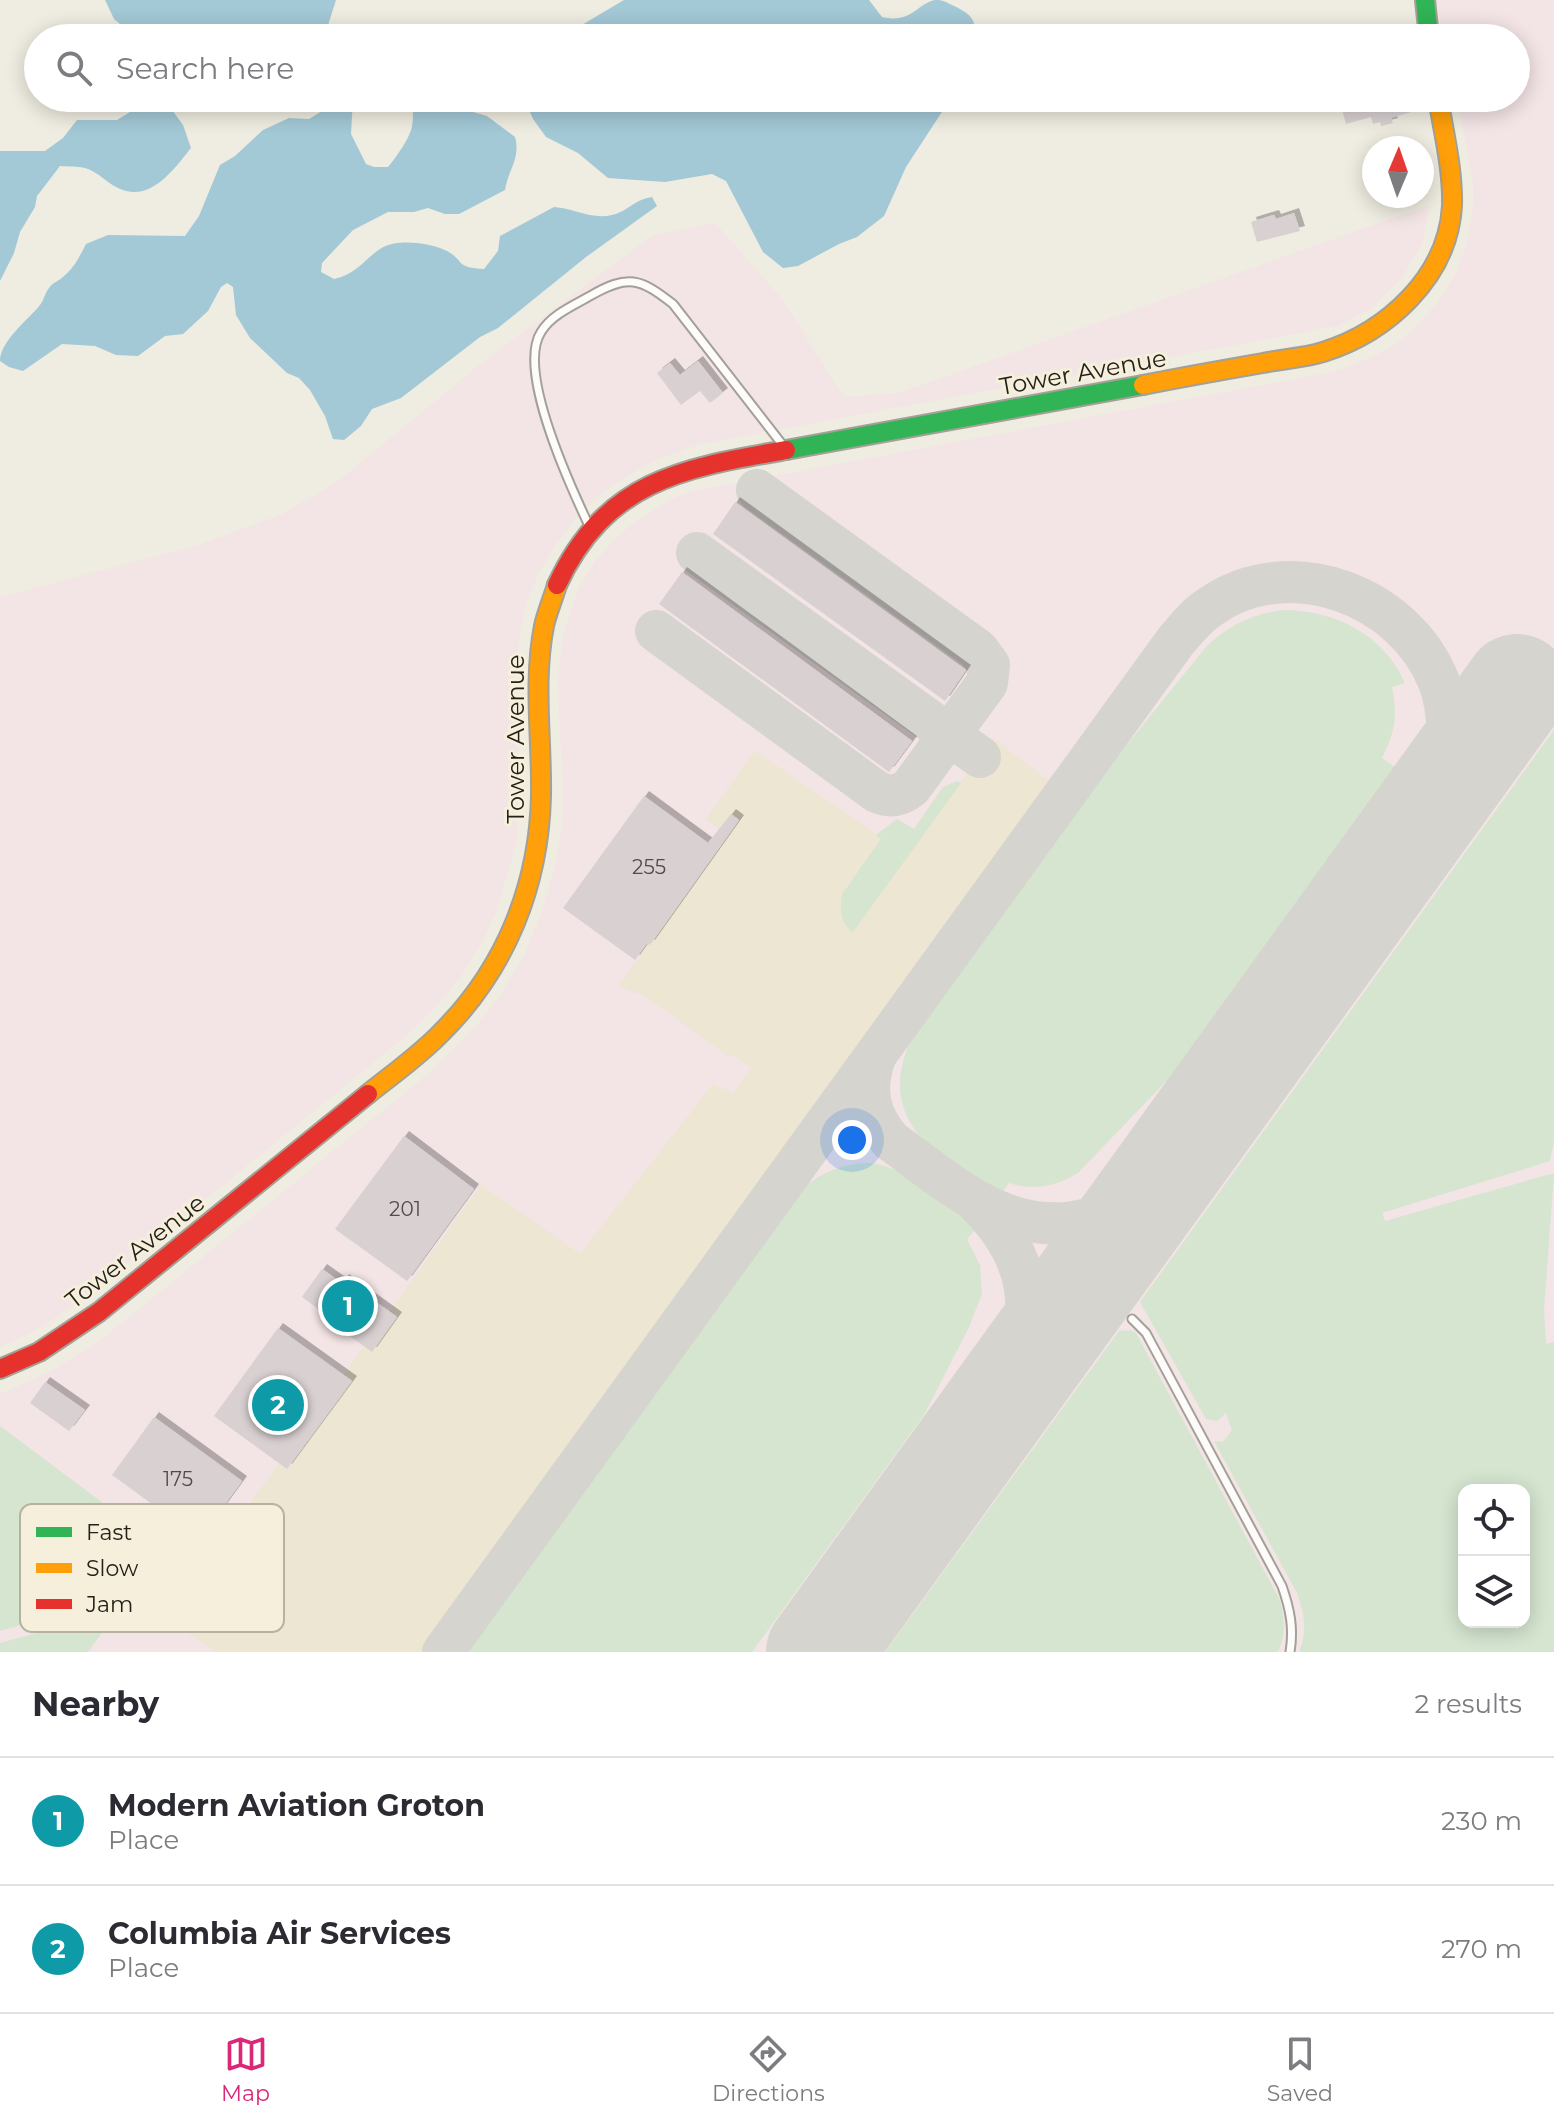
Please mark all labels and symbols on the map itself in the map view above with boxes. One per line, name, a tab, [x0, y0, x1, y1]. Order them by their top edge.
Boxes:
north arrow	[1362, 136, 1434, 208]
street label: Tower Avenue	[997, 343, 1169, 401]
street label: Tower Avenue	[501, 655, 530, 823]
house number: 255	[632, 855, 666, 879]
your location	[832, 1120, 872, 1160]
street label: Tower Avenue	[60, 1188, 210, 1314]
house number: 201	[389, 1197, 421, 1221]
pin: 1	[322, 1276, 374, 1336]
pin: 2	[252, 1375, 304, 1435]
house number: 175	[163, 1467, 193, 1491]
legend	[20, 1504, 284, 1632]
text: Fast	[86, 1519, 132, 1546]
text: Slow	[86, 1555, 139, 1582]
text: Jam	[85, 1591, 133, 1618]

